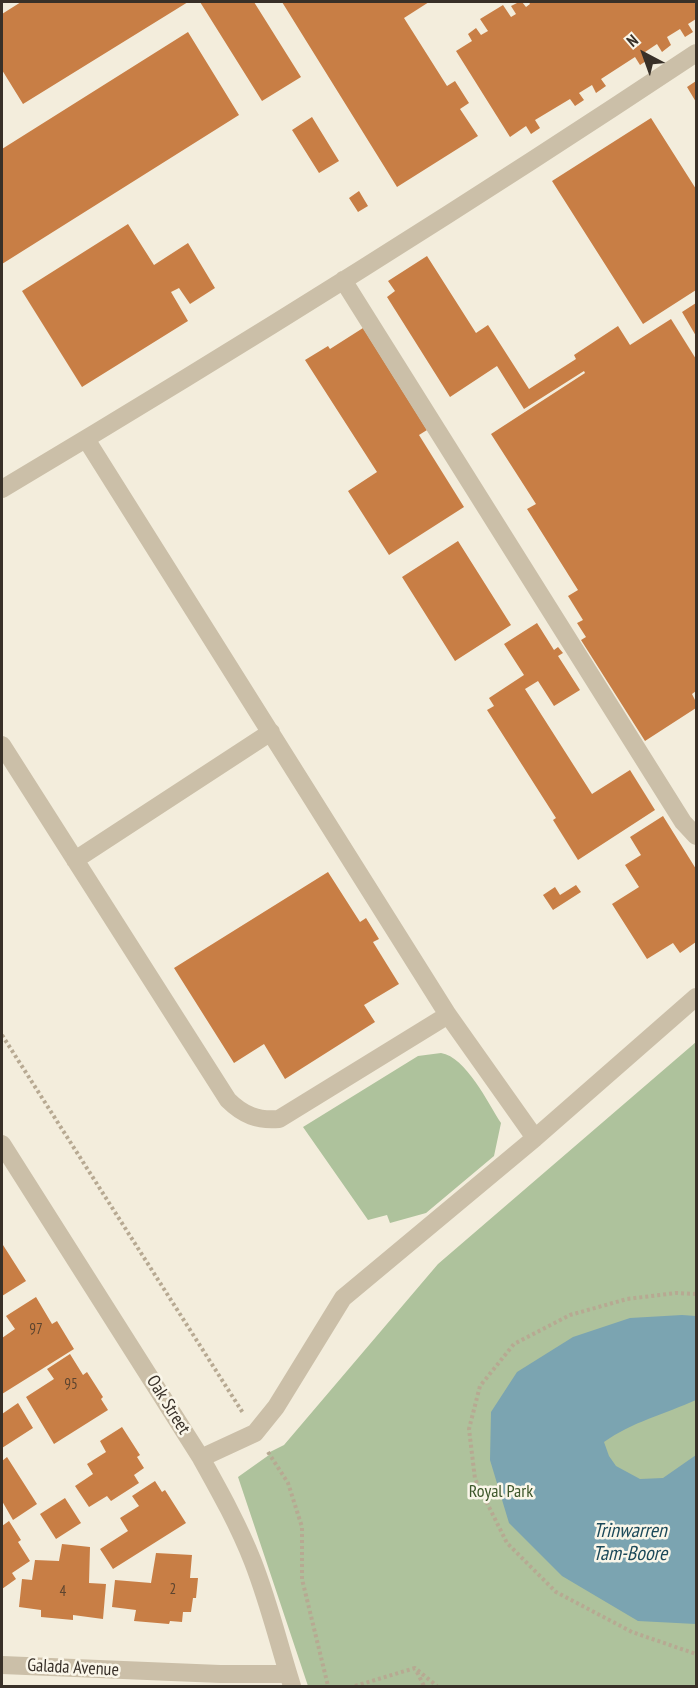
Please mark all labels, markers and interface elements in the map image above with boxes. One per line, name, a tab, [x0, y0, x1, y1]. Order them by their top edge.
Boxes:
north arrow	[614, 24, 674, 84]
text: N	[622, 30, 642, 51]
house number: 97	[29, 1321, 43, 1339]
street label: Oak Street	[142, 1372, 194, 1438]
house number: 95	[64, 1376, 78, 1394]
park label: Royal Park	[469, 1481, 533, 1503]
water label: Trinwarren Tam-Boore	[593, 1519, 667, 1566]
house number: 2	[170, 1581, 176, 1599]
house number: 4	[60, 1583, 66, 1601]
street label: Galada Avenue	[27, 1655, 119, 1681]

